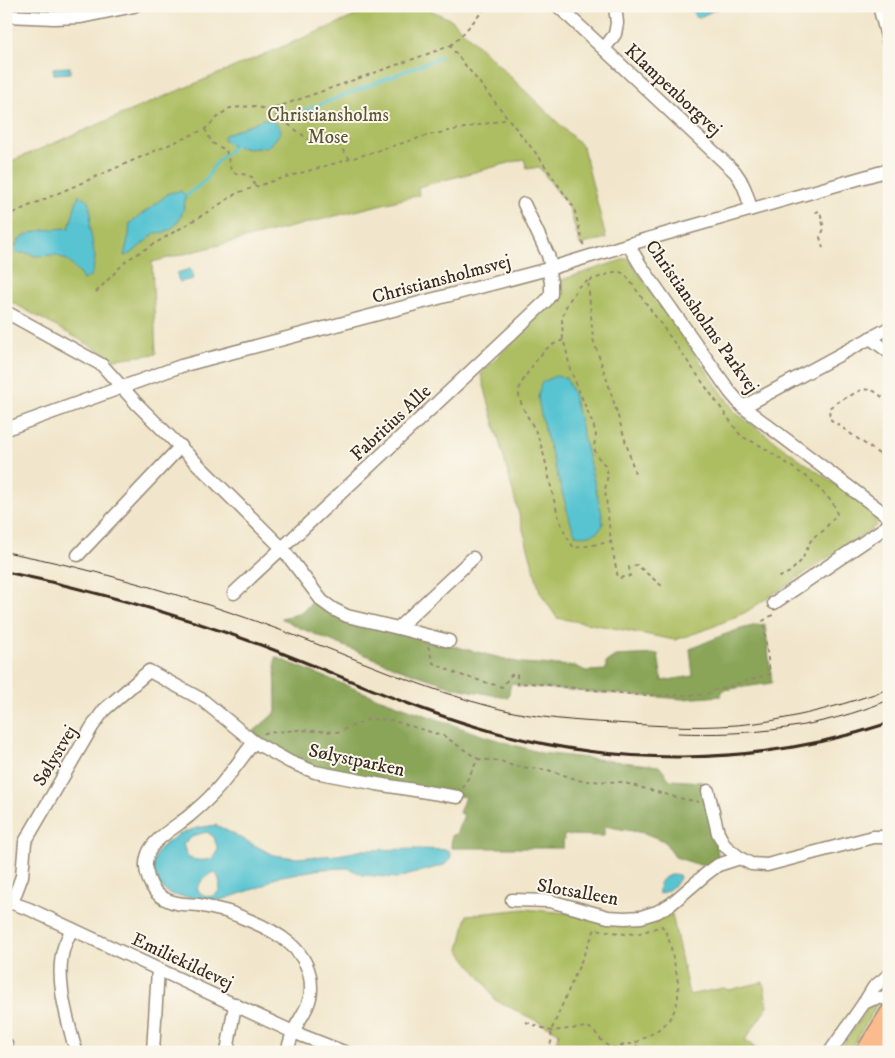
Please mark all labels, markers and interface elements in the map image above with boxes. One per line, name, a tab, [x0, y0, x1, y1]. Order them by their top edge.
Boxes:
street label: Klampenborgvej	[620, 39, 726, 141]
park label: Christiansholms Mose	[267, 104, 389, 149]
street label: Christiansholms Parkvej	[640, 236, 763, 398]
street label: Christiansholmsvej	[370, 250, 513, 309]
street label: Fabritius Alle	[346, 380, 436, 466]
street label: Sølystvej	[28, 721, 82, 790]
street label: Sølystparken	[307, 739, 407, 782]
street label: Slotsalleen	[535, 874, 620, 911]
street label: Emiliekildevej	[128, 928, 237, 995]

